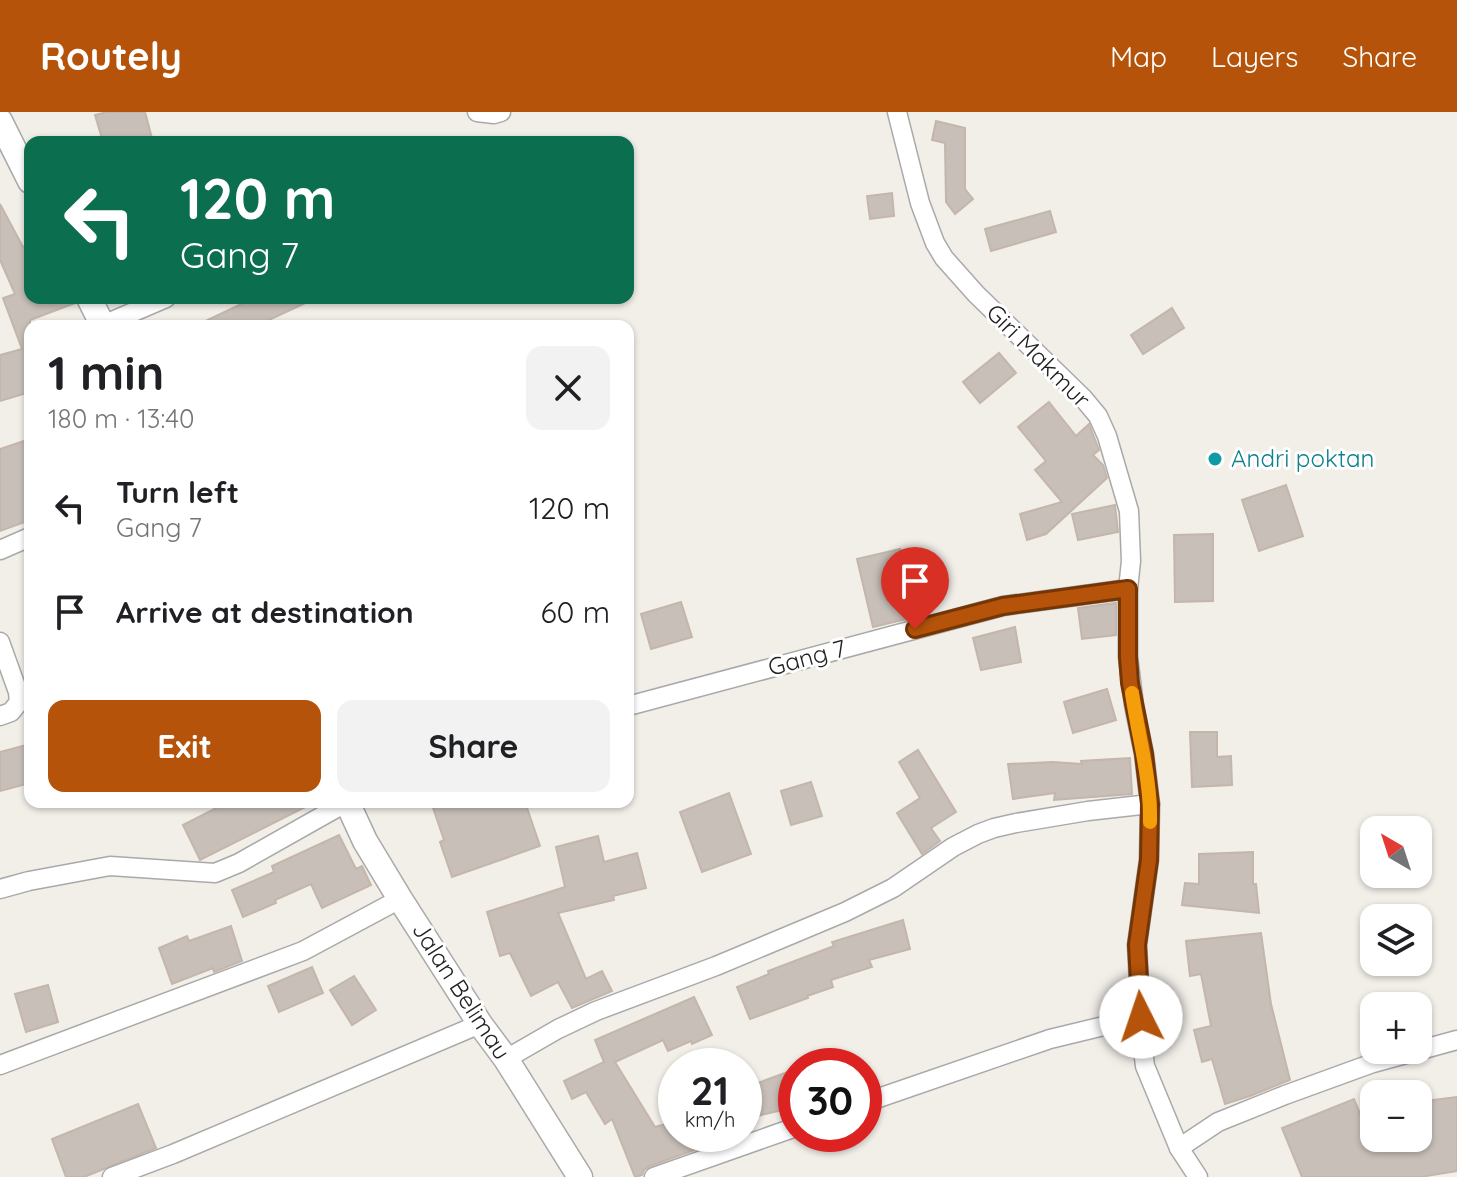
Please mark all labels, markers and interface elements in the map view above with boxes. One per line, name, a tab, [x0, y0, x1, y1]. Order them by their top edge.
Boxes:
text: Routely	[40, 32, 182, 80]
text: Map	[1110, 39, 1167, 74]
text: Layers	[1211, 39, 1298, 74]
text: Share	[1342, 39, 1417, 74]
text: 120 m	[180, 163, 335, 233]
icon: left	[48, 168, 152, 272]
text: Gang 7	[180, 232, 299, 277]
street label: Giri Makmur	[980, 297, 1097, 414]
text: 1 min	[48, 342, 164, 402]
button: close	[526, 346, 610, 430]
text: 180 m · 13:40	[48, 402, 194, 435]
place label: Andri poktan	[1231, 443, 1374, 473]
marker: Andri poktan	[1206, 450, 1224, 468]
text: Turn left	[116, 473, 239, 511]
icon: left	[48, 486, 92, 530]
text: 120 m	[529, 489, 610, 527]
text: Gang 7	[116, 511, 202, 544]
pin	[881, 547, 949, 629]
icon: arrive	[893, 559, 937, 603]
icon: arrive	[48, 590, 92, 634]
text: Arrive at destination	[116, 593, 414, 631]
text: 60 m	[540, 593, 610, 631]
street label: Gang 7	[765, 632, 849, 682]
button: Exit	[48, 700, 321, 792]
button: Share	[337, 700, 610, 792]
north arrow	[1360, 816, 1432, 888]
map controls	[1360, 816, 1432, 1152]
button: layers	[1360, 904, 1432, 976]
street label: Jalan Belimau	[406, 916, 518, 1065]
position arrow	[1099, 975, 1183, 1059]
button: +	[1360, 992, 1432, 1064]
speed limit sign: 30	[778, 1048, 882, 1152]
text: 21	[691, 1065, 729, 1115]
button: −	[1360, 1080, 1432, 1152]
text: km/h	[685, 1107, 735, 1132]

